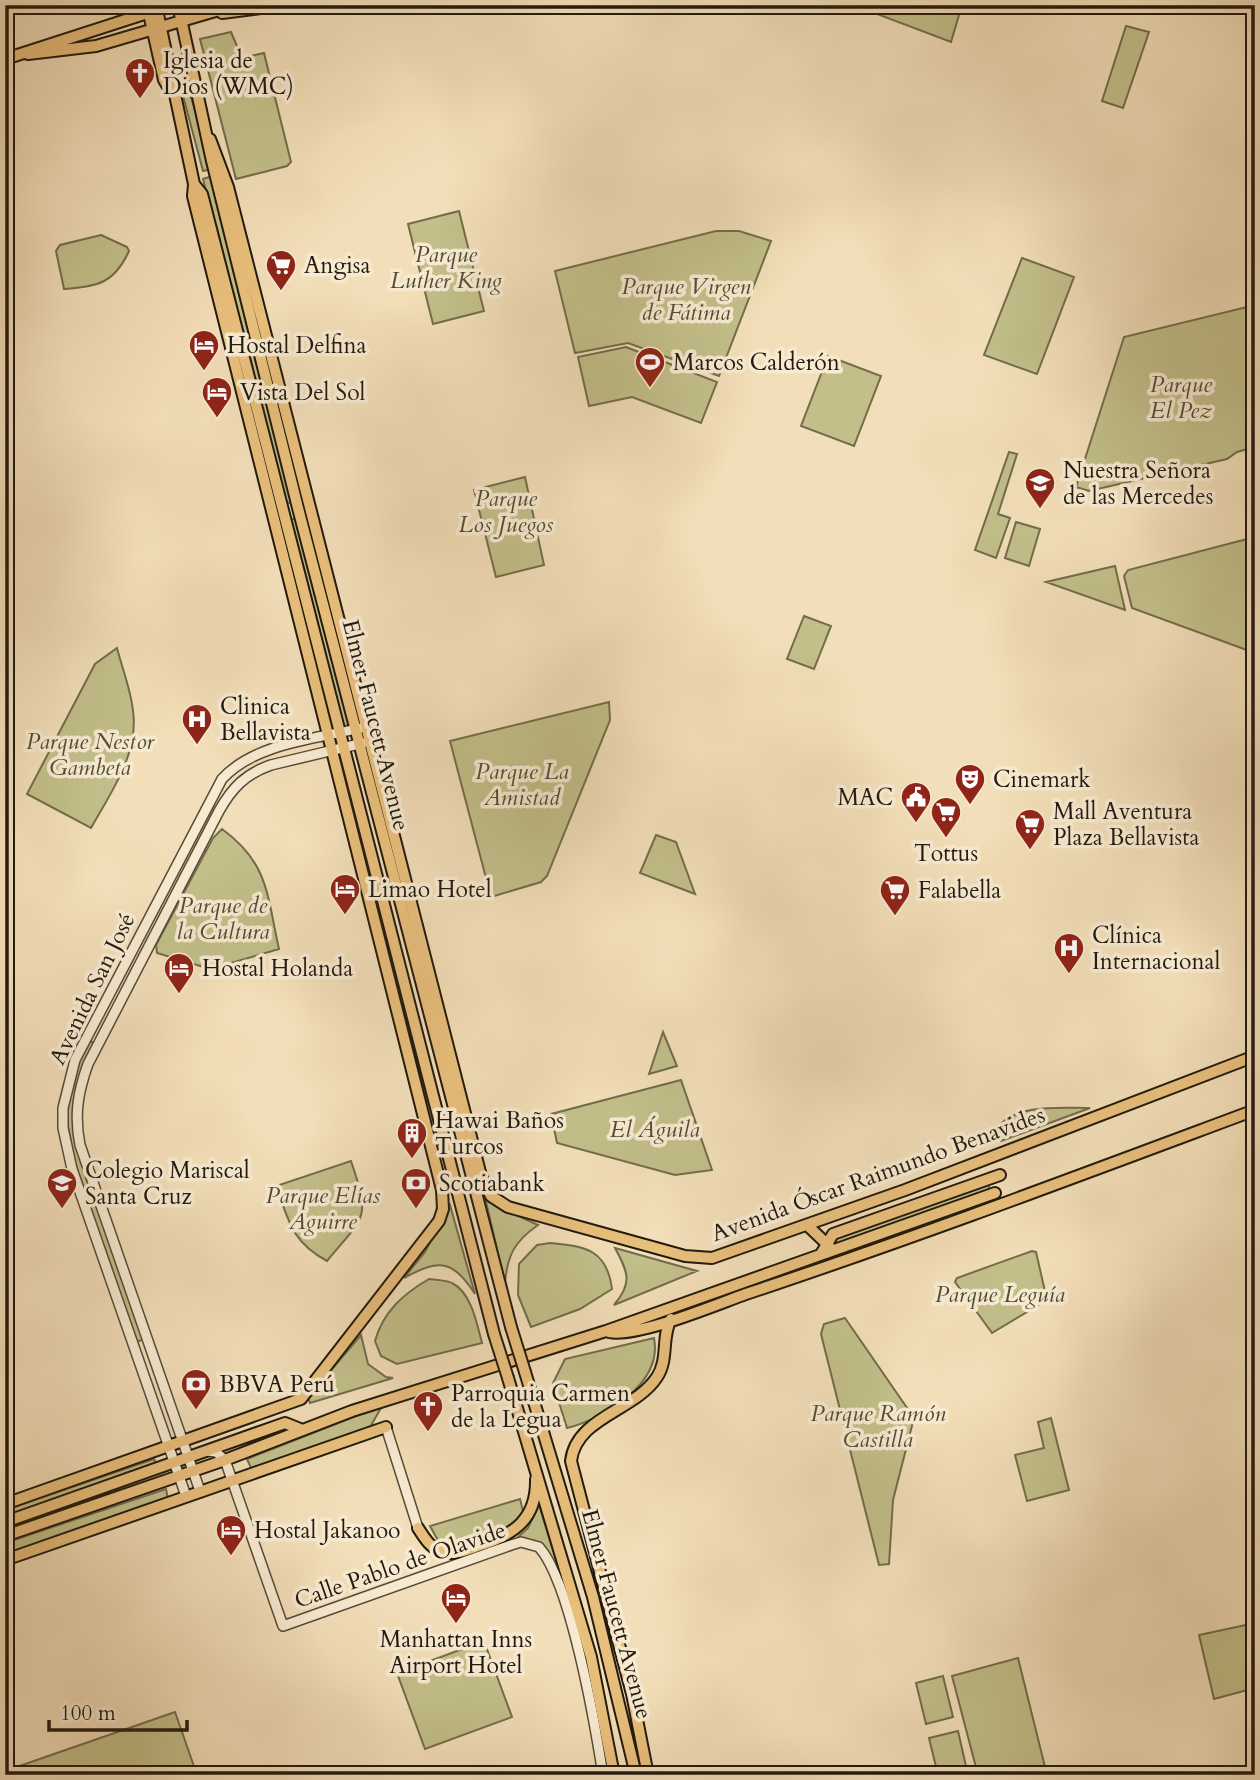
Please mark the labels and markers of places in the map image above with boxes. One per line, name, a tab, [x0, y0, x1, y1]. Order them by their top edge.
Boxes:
place label: Iglesia de Dios (WMC)	[163, 45, 294, 102]
church icon: Iglesia de Dios (WMC)	[123, 56, 157, 100]
supermarket icon: Angisa	[264, 248, 298, 292]
place label: Angisa	[304, 250, 370, 281]
hotel icon: Hostal Delfina	[187, 328, 221, 372]
place label: Hostal Delfina	[227, 330, 367, 361]
sports icon: Marcos Calderón	[633, 345, 667, 389]
place label: Marcos Calderón	[673, 347, 840, 378]
hotel icon: Vista Del Sol	[200, 375, 234, 419]
place label: Vista Del Sol	[240, 377, 366, 408]
place label: Nuestra Señora de las Mercedes	[1063, 455, 1213, 512]
school or university icon: Nuestra Señora de las Mercedes	[1023, 466, 1057, 510]
place label: Clinica Bellavista	[220, 691, 311, 748]
hospital icon: Clinica Bellavista	[180, 702, 214, 746]
theatre icon: Cinemark	[953, 762, 987, 806]
place label: Cinemark	[993, 764, 1091, 795]
public building icon: MAC	[899, 780, 933, 824]
place label: MAC	[837, 782, 893, 813]
supermarket icon: Tottus	[929, 795, 963, 839]
place label: Mall Aventura Plaza Bellavista	[1053, 796, 1200, 853]
supermarket icon: Mall Aventura Plaza Bellavista	[1013, 807, 1047, 851]
place label: Tottus	[914, 838, 978, 869]
hotel icon: Limao Hotel	[328, 872, 362, 916]
supermarket icon: Falabella	[878, 873, 912, 917]
place label: Limao Hotel	[368, 874, 492, 905]
place label: Falabella	[918, 875, 1001, 906]
place label: Clínica Internacional	[1092, 920, 1220, 977]
hospital icon: Clínica Internacional	[1052, 931, 1086, 975]
hotel icon: Hostal Holanda	[162, 951, 196, 995]
place label: Hostal Holanda	[202, 953, 353, 984]
place label: Hawai Baños Turcos	[435, 1105, 564, 1162]
building icon: Hawai Baños Turcos	[395, 1116, 429, 1160]
place label: Colegio Mariscal Santa Cruz	[85, 1155, 250, 1212]
school or university icon: Colegio Mariscal Santa Cruz	[45, 1166, 79, 1210]
bank icon: Scotiabank	[399, 1166, 433, 1210]
place label: Scotiabank	[439, 1168, 545, 1199]
bank icon: BBVA Perú	[179, 1367, 213, 1411]
place label: BBVA Perú	[219, 1369, 335, 1400]
place label: Parroquia Carmen de la Legua	[451, 1378, 630, 1435]
church icon: Parroquia Carmen de la Legua	[411, 1389, 445, 1433]
hotel icon: Hostal Jakanoo	[214, 1513, 248, 1557]
place label: Hostal Jakanoo	[254, 1515, 401, 1546]
hotel icon: Manhattan Inns Airport Hotel	[439, 1581, 473, 1625]
place label: Manhattan Inns Airport Hotel	[380, 1624, 532, 1681]

